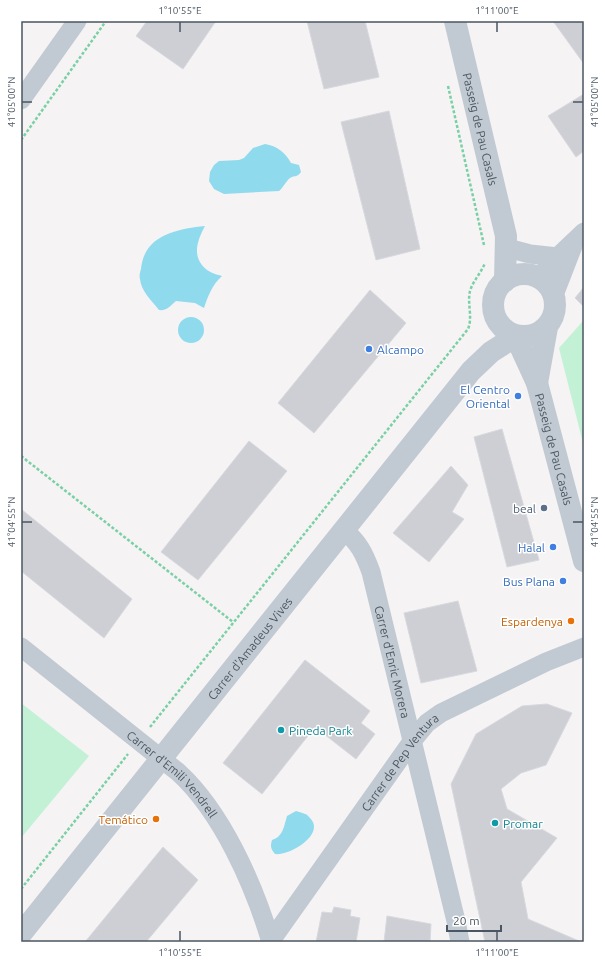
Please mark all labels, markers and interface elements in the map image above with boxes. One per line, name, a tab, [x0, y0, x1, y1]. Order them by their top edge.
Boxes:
text: 1°10'55"E	[158, 5, 202, 16]
text: 1°11'00"E	[475, 5, 519, 16]
street label: Passeig de Pau Casals	[461, 71, 500, 187]
text: 41°05'00"N	[6, 77, 17, 127]
text: 41°05'00"N	[589, 77, 600, 127]
place label: Alcampo	[377, 343, 424, 356]
marker: Alcampo	[364, 344, 374, 354]
place label: El Centro Oriental	[460, 383, 510, 410]
marker: El Centro Oriental	[513, 391, 523, 401]
street label: Passeig de Pau Casals	[533, 391, 575, 506]
text: 41°04'55"N	[6, 497, 17, 547]
text: 41°04'55"N	[589, 497, 600, 547]
place label: beal	[513, 502, 536, 515]
marker: beal	[539, 503, 549, 513]
place label: Halal	[518, 541, 545, 554]
marker: Halal	[548, 542, 558, 552]
place label: Bus Plana	[503, 575, 555, 588]
marker: Bus Plana	[558, 576, 568, 586]
street label: Carrer d'Amadeus Vives	[205, 594, 294, 702]
street label: Carrer d'Enric Morera	[373, 604, 413, 719]
place label: Espardenya	[501, 615, 563, 628]
marker: Espardenya	[566, 616, 576, 626]
street label: Carrer de Pep Ventura	[358, 711, 441, 813]
place label: Pineda Park	[289, 724, 352, 737]
marker: Pineda Park	[276, 725, 286, 735]
street label: Carrer d'Emili Vendrell	[125, 728, 220, 820]
place label: Temático	[99, 813, 148, 826]
marker: Temático	[151, 814, 161, 824]
place label: Promar	[503, 817, 543, 830]
marker: Promar	[490, 818, 500, 828]
scale bar	[447, 907, 501, 933]
text: 20 m	[453, 914, 480, 927]
text: 1°10'55"E	[158, 947, 202, 958]
text: 1°11'00"E	[475, 947, 519, 958]

